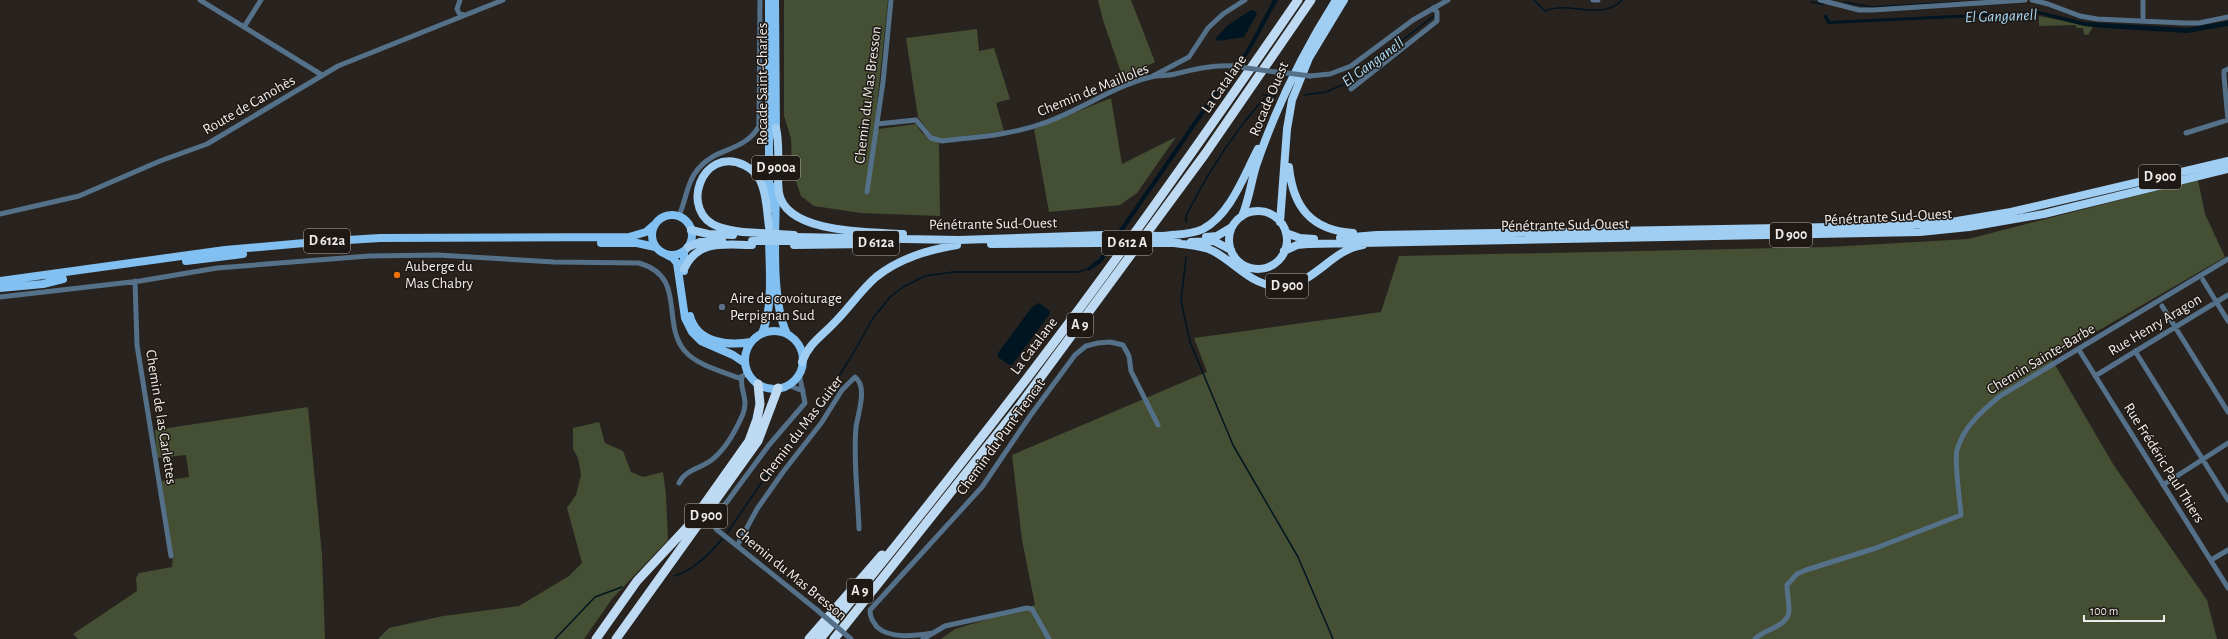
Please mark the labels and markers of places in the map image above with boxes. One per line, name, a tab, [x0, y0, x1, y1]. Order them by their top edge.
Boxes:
place label: Auberge du Mas Chabry	[405, 259, 474, 291]
marker: Auberge du Mas Chabry	[392, 270, 402, 280]
place label: Aire de covoiturage Perpignan Sud	[730, 291, 842, 323]
marker: Aire de covoiturage Perpignan Sud	[717, 302, 727, 312]

